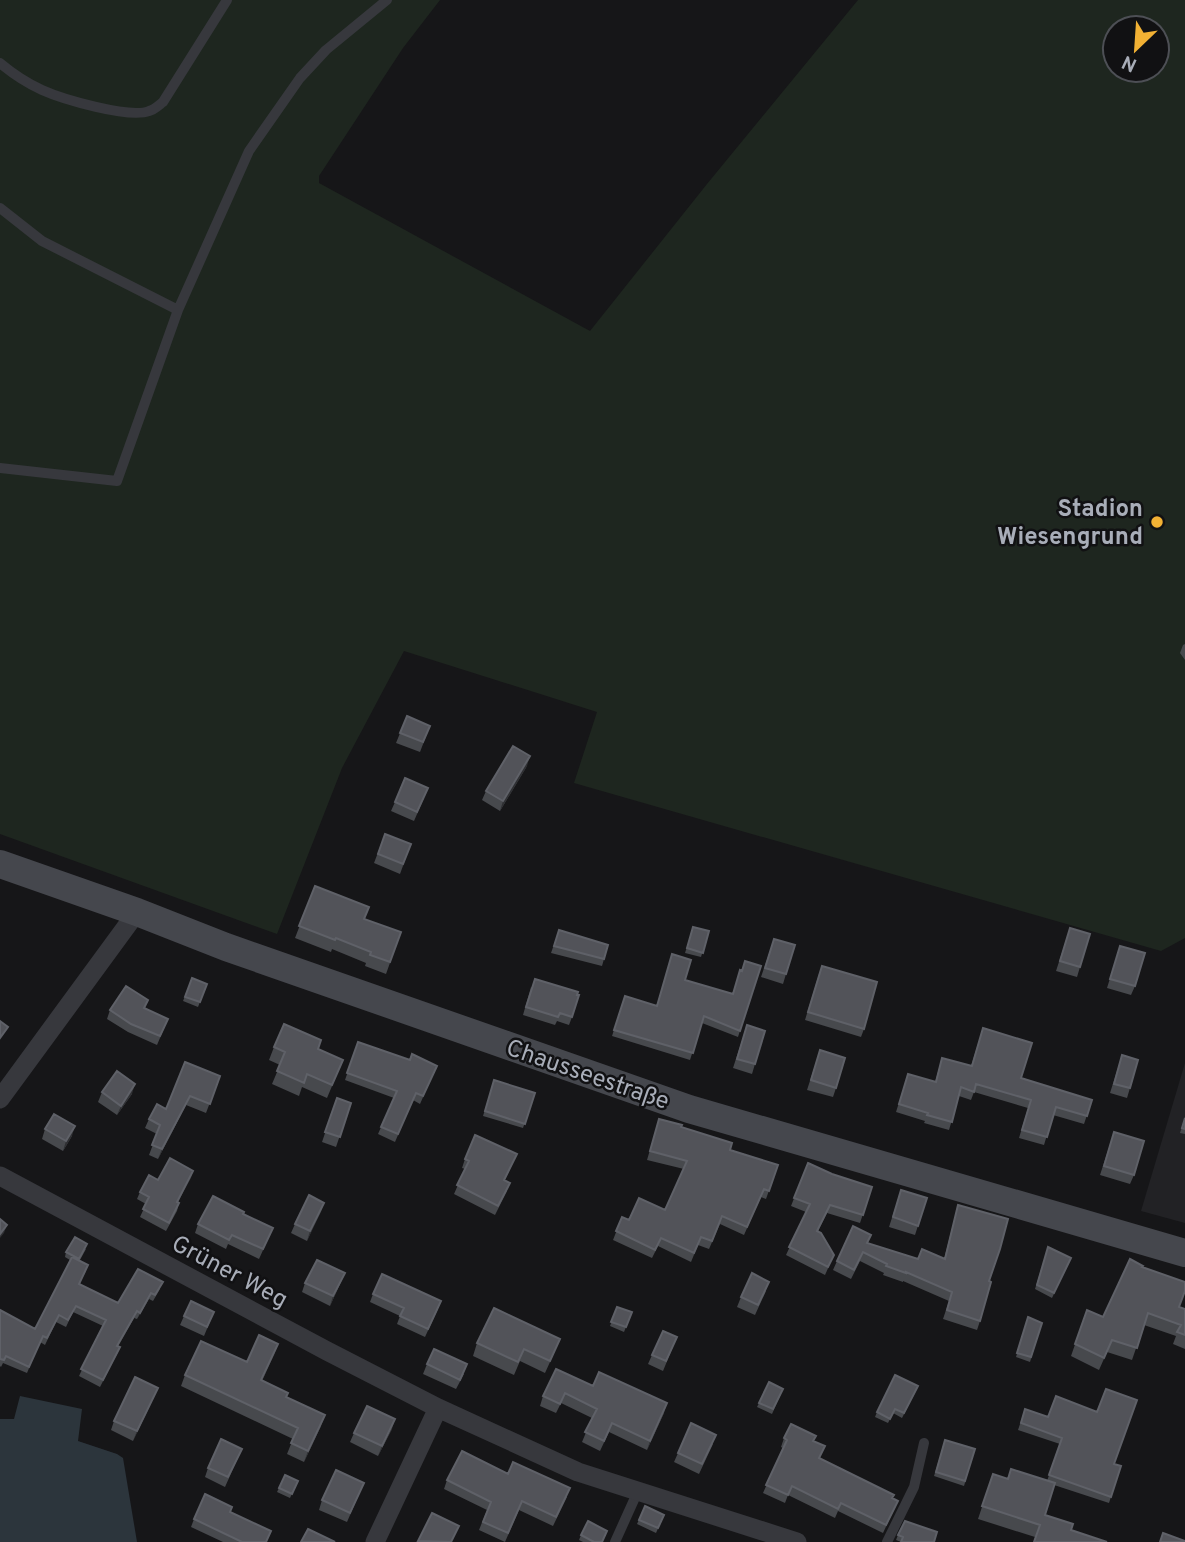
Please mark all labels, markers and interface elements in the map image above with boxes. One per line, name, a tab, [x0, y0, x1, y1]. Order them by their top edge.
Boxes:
north arrow	[1101, 14, 1171, 84]
text: N	[1118, 49, 1141, 76]
place label: Stadion Wiesengrund	[997, 495, 1143, 553]
marker: Stadion Wiesengrund	[1149, 514, 1165, 530]
street label: Chausseestraße	[502, 1034, 673, 1118]
street label: Grüner Weg	[166, 1230, 292, 1316]

